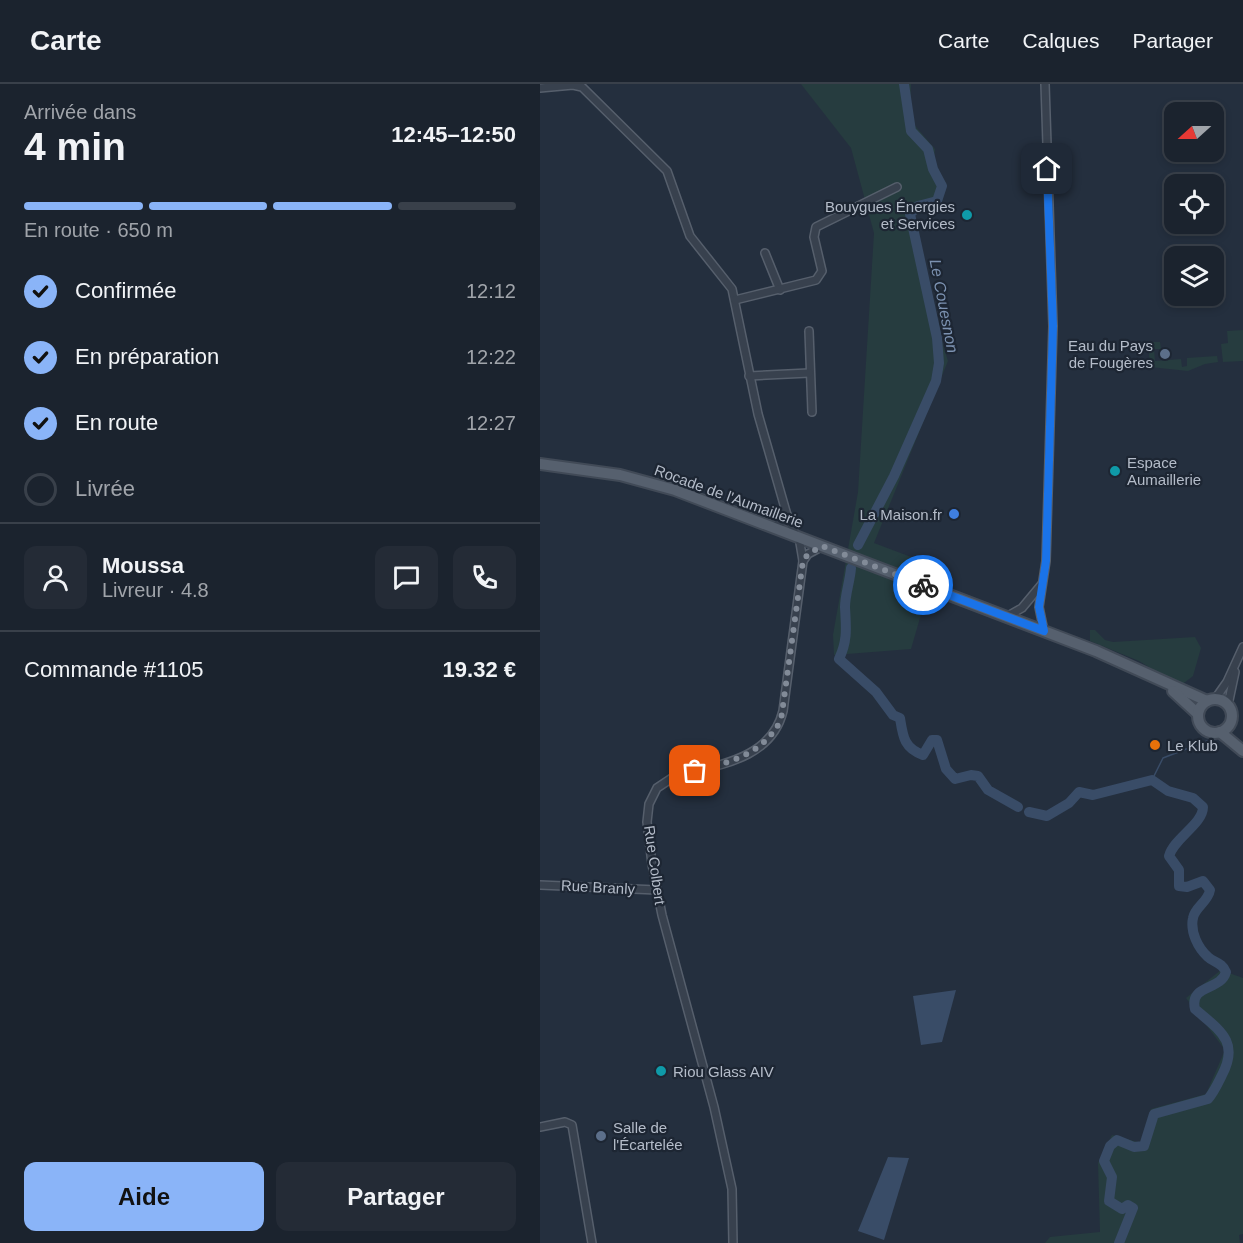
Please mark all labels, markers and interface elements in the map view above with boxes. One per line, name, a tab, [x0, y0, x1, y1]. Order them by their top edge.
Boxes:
text: Carte	[30, 25, 102, 56]
text: Carte	[938, 29, 989, 52]
text: Calques	[1022, 29, 1099, 52]
text: Partager	[1132, 29, 1213, 52]
text: Arrivée dans	[24, 101, 136, 123]
north arrow	[1164, 102, 1224, 162]
map controls	[1164, 102, 1224, 306]
text: 12:45–12:50	[391, 122, 516, 147]
text: 4 min	[24, 125, 126, 168]
pin	[1021, 143, 1072, 194]
icon: home	[1030, 152, 1063, 185]
button: locate	[1164, 174, 1224, 234]
place label: Bouygues Énergies et Services	[825, 198, 955, 232]
marker: Bouygues Énergies et Services	[960, 208, 974, 222]
text: En route · 650 m	[24, 219, 173, 241]
button: layers	[1164, 246, 1224, 306]
water label: Le Couesnon	[927, 258, 961, 354]
icon: check	[24, 275, 57, 308]
text: Confirmée	[75, 278, 176, 303]
text: 12:12	[466, 280, 516, 302]
place label: Eau du Pays de Fougères	[1068, 337, 1153, 371]
icon: check	[24, 341, 57, 374]
text: En préparation	[75, 344, 219, 369]
text: 12:22	[466, 346, 516, 368]
marker: Eau du Pays de Fougères	[1158, 347, 1172, 361]
icon: check	[24, 407, 57, 440]
text: En route	[75, 410, 158, 435]
text: 12:27	[466, 412, 516, 434]
place label: Espace Aumaillerie	[1127, 454, 1201, 488]
street label: Rocade de l'Aumaillerie	[652, 461, 806, 531]
marker: Espace Aumaillerie	[1108, 464, 1122, 478]
text: Livrée	[75, 476, 135, 501]
place label: La Maison.fr	[859, 506, 942, 523]
marker: La Maison.fr	[947, 507, 961, 521]
button: person	[24, 546, 87, 609]
button: chat	[375, 546, 438, 609]
button: phone	[453, 546, 516, 609]
text: Moussa	[102, 553, 184, 578]
courier	[893, 555, 953, 615]
icon: bike	[907, 569, 940, 602]
text: Livreur · 4.8	[102, 579, 209, 601]
text: Commande #1105	[24, 657, 203, 682]
text: 19.32 €	[443, 657, 516, 682]
place label: Le Klub	[1167, 737, 1218, 754]
marker: Le Klub	[1148, 738, 1162, 752]
pin	[669, 745, 720, 796]
icon: bag	[678, 754, 711, 787]
street label: Rue Colbert	[641, 824, 669, 907]
street label: Rue Branly	[561, 877, 636, 897]
place label: Riou Glass AIV	[673, 1063, 774, 1080]
marker: Riou Glass AIV	[654, 1064, 668, 1078]
place label: Salle de l'Écartelée	[613, 1119, 683, 1153]
marker: Salle de l'Écartelée	[594, 1129, 608, 1143]
button: Aide	[24, 1162, 264, 1231]
button: Partager	[276, 1162, 516, 1231]

